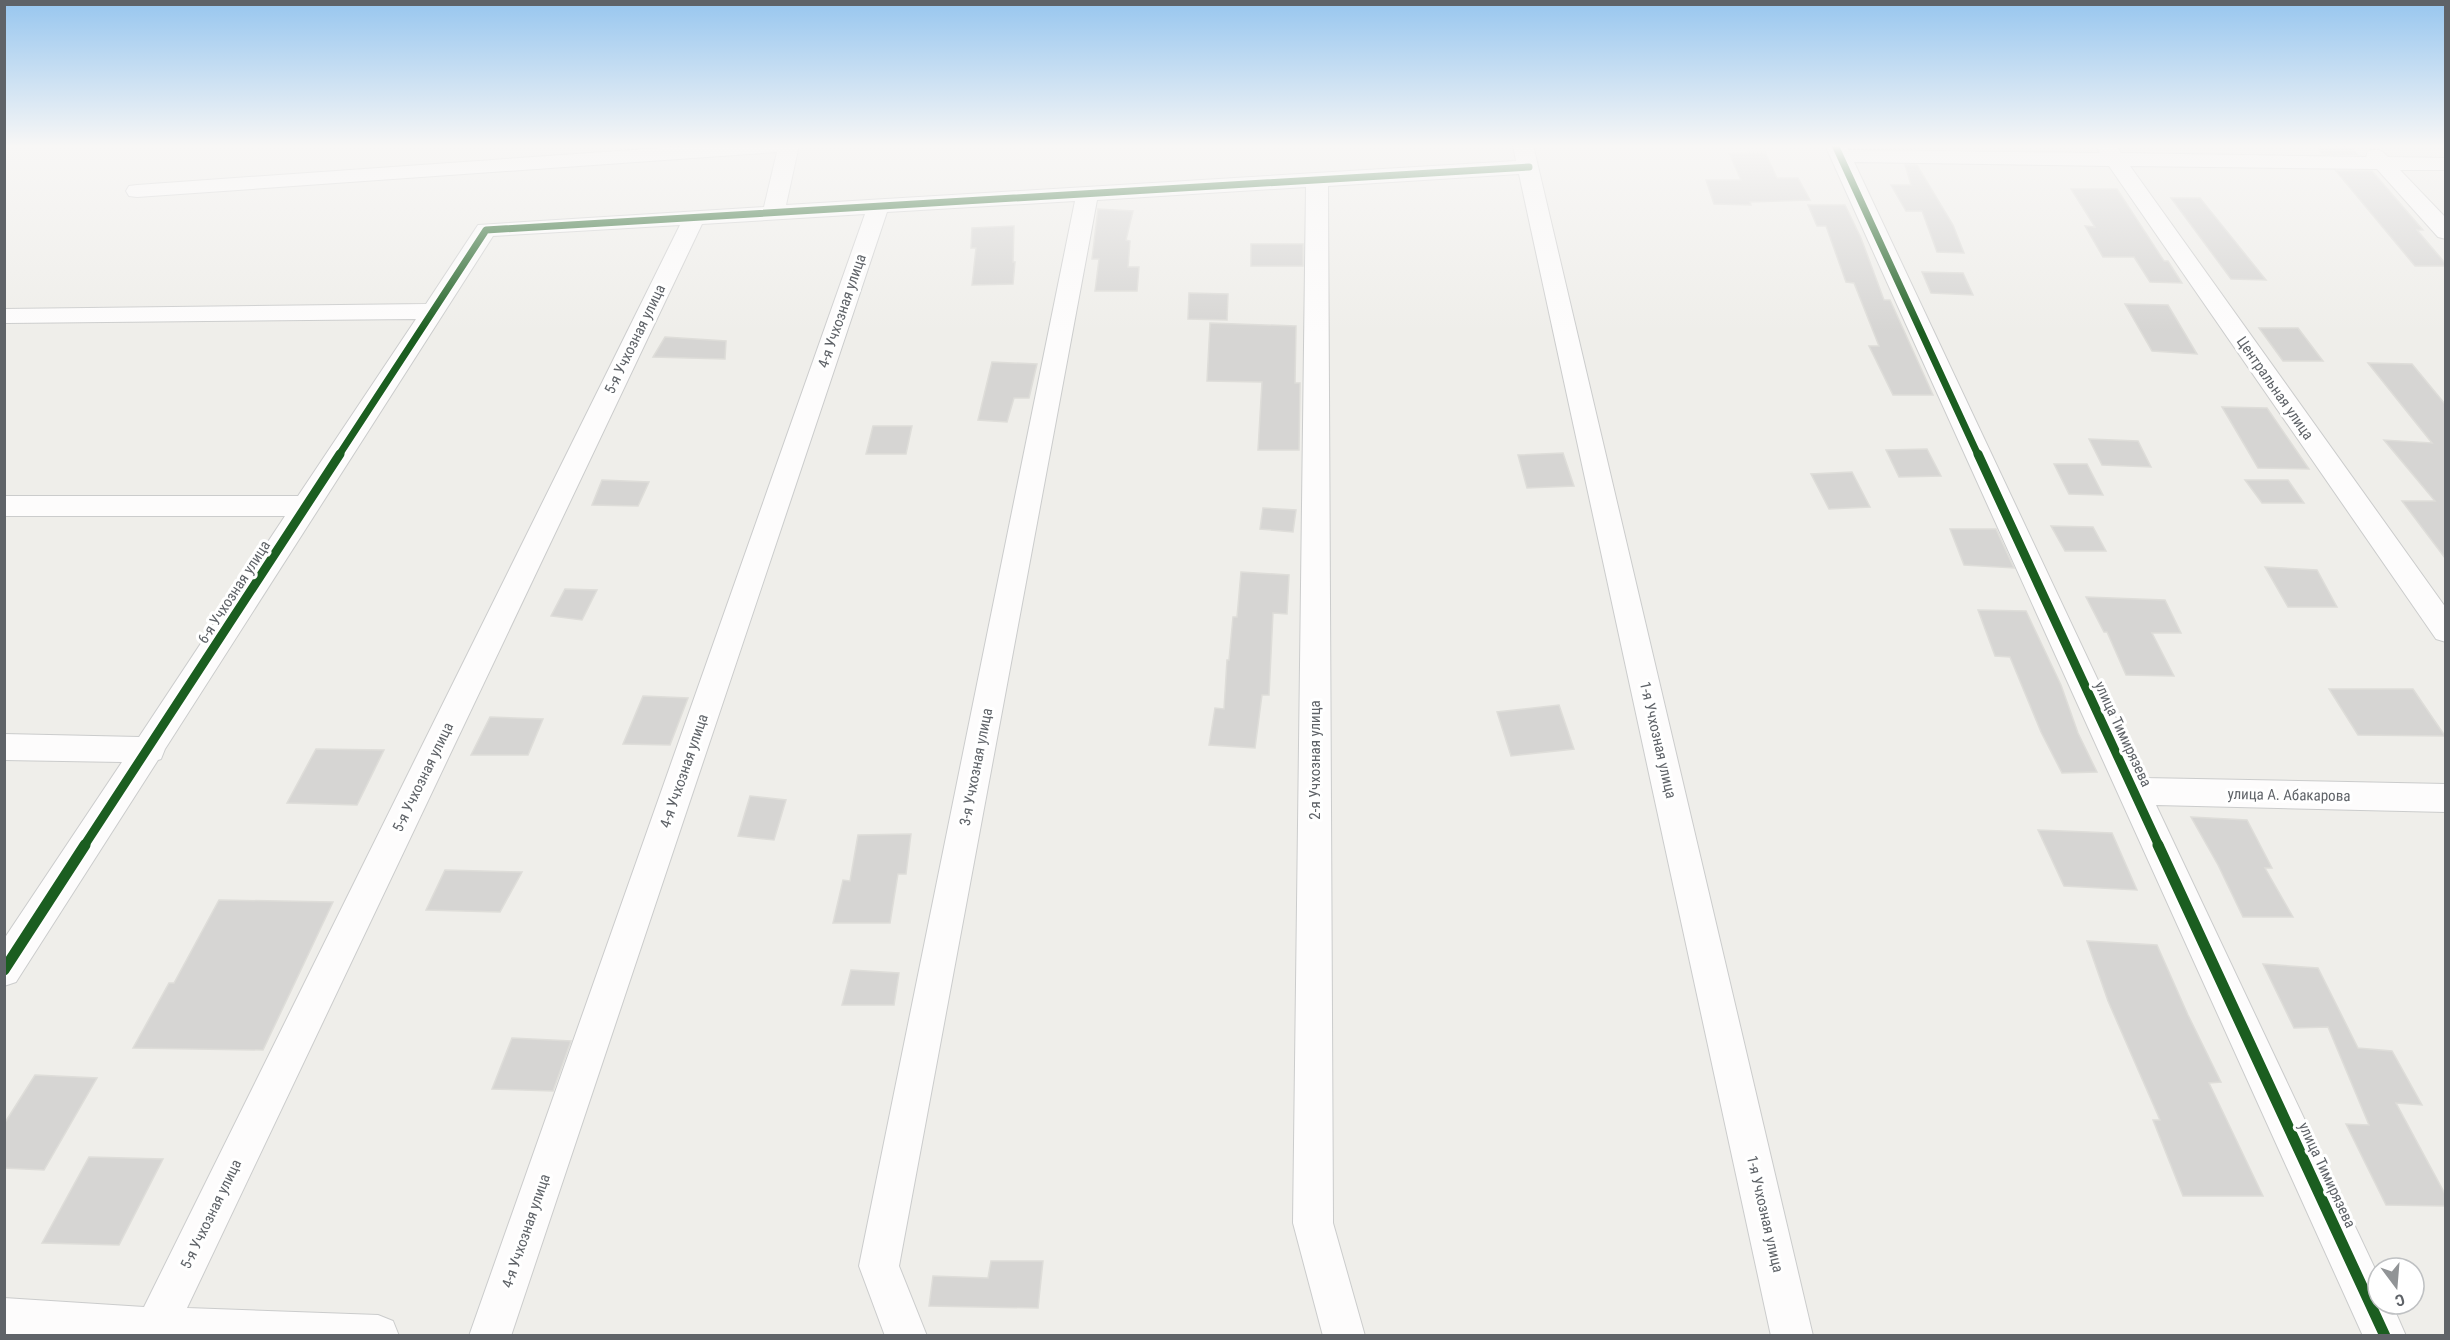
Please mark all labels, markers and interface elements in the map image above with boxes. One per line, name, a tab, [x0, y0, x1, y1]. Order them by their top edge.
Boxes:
street label: 4-я Учхозная улица	[814, 252, 870, 370]
street label: 5-я Учхозная улица	[601, 281, 669, 397]
street label: Центральная улица	[2233, 333, 2317, 443]
street label: 6-я Учхозная улица	[194, 537, 274, 647]
street label: улица Тимирязева	[2091, 678, 2155, 790]
street label: 1-я Учхозная улица	[1636, 680, 1680, 800]
street label: 2-я Учхозная улица	[1306, 700, 1324, 820]
street label: 3-я Учхозная улица	[956, 707, 996, 827]
street label: 4-я Учхозная улица	[656, 712, 712, 830]
street label: 5-я Учхозная улица	[389, 719, 457, 835]
street label: улица А. Абакарова	[2227, 785, 2351, 805]
street label: улица Тимирязева	[2295, 1119, 2359, 1231]
street label: 1-я Учхозная улица	[1743, 1154, 1787, 1274]
street label: 5-я Учхозная улица	[177, 1156, 245, 1272]
street label: 4-я Учхозная улица	[498, 1172, 554, 1290]
north arrow	[2366, 1256, 2426, 1316]
text: С	[2393, 1290, 2407, 1310]

